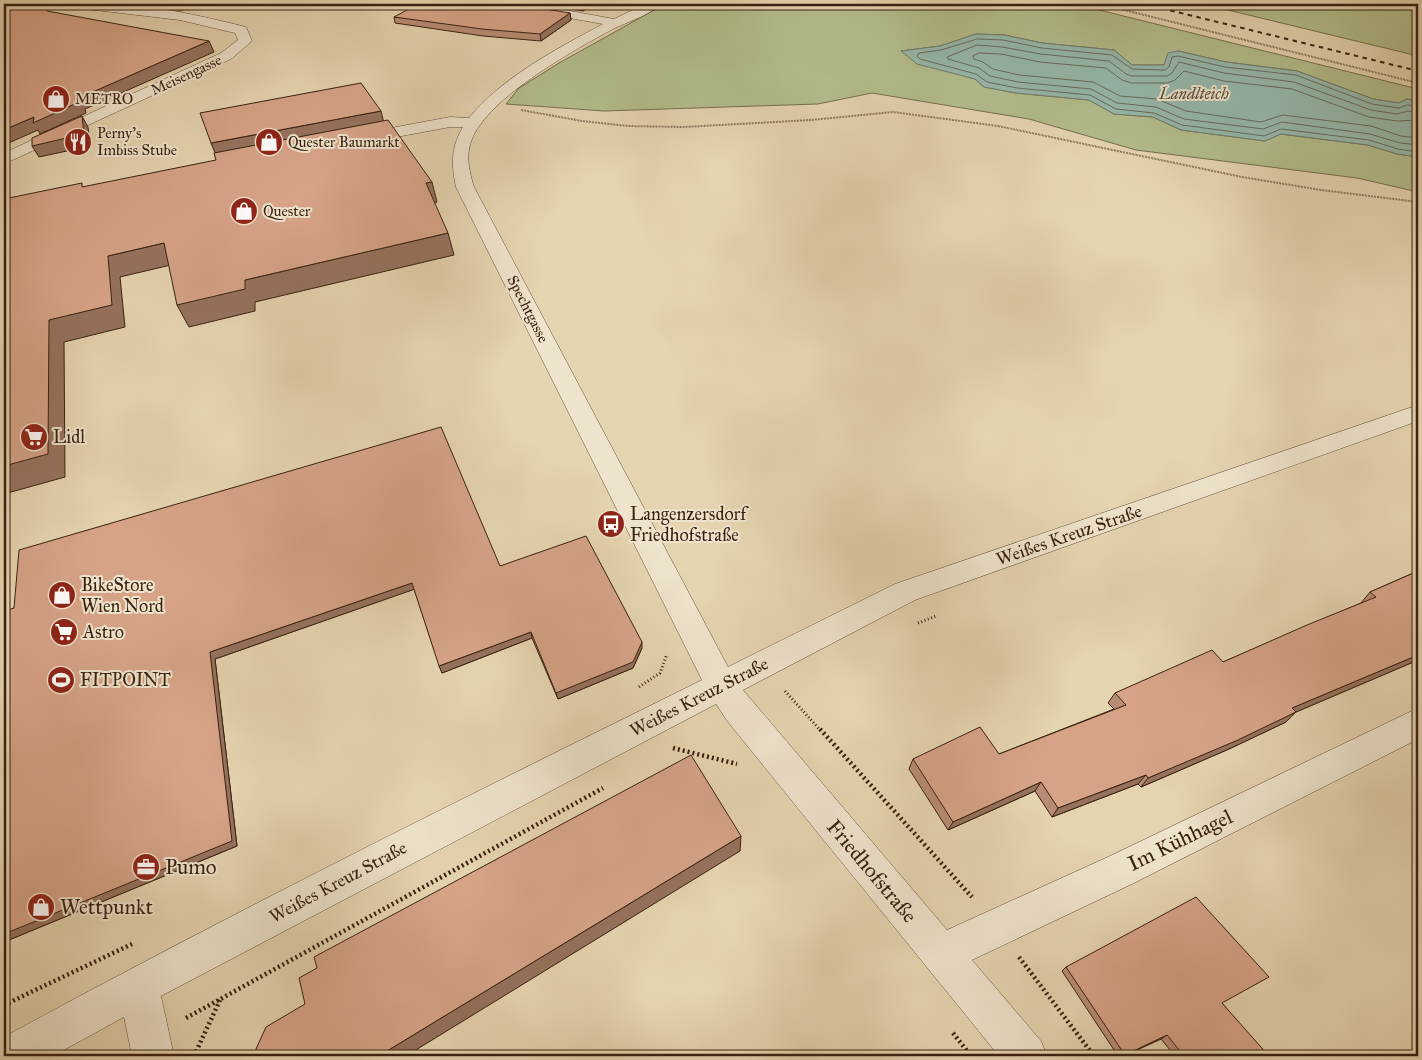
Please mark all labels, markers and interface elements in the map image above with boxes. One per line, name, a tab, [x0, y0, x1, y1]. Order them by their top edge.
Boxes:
street label: Meisengasse	[148, 51, 224, 99]
shop icon: METRO	[41, 84, 71, 114]
water label: Landlteich	[1158, 84, 1229, 103]
place label: METRO	[75, 90, 133, 108]
place label: Perny’s Imbiss Stube	[97, 124, 177, 159]
restaurant icon: Perny’s Imbiss Stube	[63, 127, 93, 157]
shop icon: Quester Baumarkt	[254, 127, 284, 157]
place label: Quester Baumarkt	[288, 133, 400, 151]
shop icon: Quester	[229, 196, 259, 226]
place label: Quester	[263, 202, 311, 220]
street label: Spechtgasse	[503, 272, 553, 346]
supermarket icon: Lidl	[19, 422, 49, 452]
place label: Lidl	[53, 426, 85, 448]
street label: Weißes Kreuz Straße	[993, 500, 1145, 570]
place label: Langenzersdorf Friedhofstraße	[630, 503, 749, 546]
bus stop icon: Langenzersdorf Friedhofstraße	[596, 509, 626, 539]
place label: BikeStore Wien Nord	[81, 574, 164, 617]
shop icon: BikeStore Wien Nord	[47, 580, 77, 610]
supermarket icon: Astro	[49, 617, 79, 647]
place label: Astro	[82, 621, 124, 643]
street label: Weißes Kreuz Straße	[626, 653, 772, 741]
sports icon: FITPOINT	[46, 665, 76, 695]
place label: FITPOINT	[80, 669, 171, 691]
street label: Im Kühhagel	[1123, 803, 1237, 877]
street label: Friedhofstraße	[821, 814, 923, 928]
street label: Weißes Kreuz Straße	[265, 836, 411, 928]
office icon: Pumo	[131, 852, 161, 882]
place label: Pumo	[165, 854, 217, 880]
shop icon: Wettpunkt	[26, 892, 56, 922]
place label: Wettpunkt	[60, 894, 153, 920]

